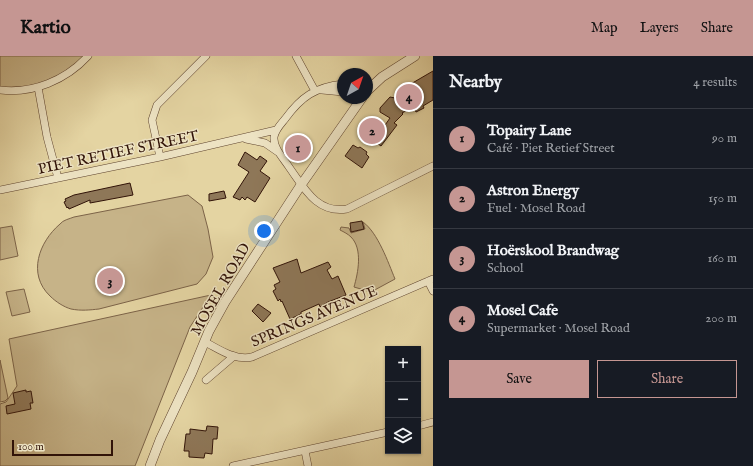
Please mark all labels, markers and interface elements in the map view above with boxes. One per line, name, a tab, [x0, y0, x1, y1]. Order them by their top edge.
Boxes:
text: Kartio	[20, 16, 71, 40]
text: Map	[591, 19, 618, 37]
text: Layers	[640, 19, 679, 37]
text: Share	[701, 19, 733, 37]
north arrow	[337, 68, 373, 104]
text: Nearby	[449, 72, 502, 93]
text: 4 results	[693, 74, 737, 91]
pin: 4	[396, 82, 422, 112]
pin: 2	[359, 116, 385, 146]
text: Topairy Lane	[487, 121, 571, 140]
street label: PIET RETIEF STREET	[36, 126, 200, 179]
text: 1	[460, 130, 464, 147]
text: 90 m	[712, 130, 737, 147]
pin: 1	[285, 133, 311, 163]
text: Café · Piet Retief Street	[487, 140, 615, 157]
text: Astron Energy	[487, 181, 579, 200]
text: 2	[459, 190, 465, 207]
text: 150 m	[708, 190, 737, 207]
text: Fuel · Mosel Road	[487, 200, 585, 217]
your location	[254, 221, 274, 241]
street label: MOSEL ROAD	[186, 240, 255, 339]
text: Hoërskool Brandwag	[487, 241, 619, 260]
text: 3	[460, 250, 464, 267]
text: 160 m	[707, 250, 737, 267]
text: School	[487, 260, 524, 277]
pin: 3	[97, 266, 123, 296]
street label: SPRINGS AVENUE	[248, 281, 380, 352]
text: Mosel Cafe	[487, 301, 558, 320]
text: 4	[459, 310, 465, 327]
text: 200 m	[705, 310, 737, 327]
text: Supermarket · Mosel Road	[487, 320, 630, 337]
map controls	[385, 346, 421, 454]
button: +	[385, 346, 421, 382]
button: Save	[449, 360, 589, 398]
button: Share	[597, 360, 737, 398]
button: −	[385, 382, 421, 418]
button: layers	[385, 418, 421, 454]
scale bar	[12, 438, 113, 457]
text: 100 m	[18, 440, 44, 454]

